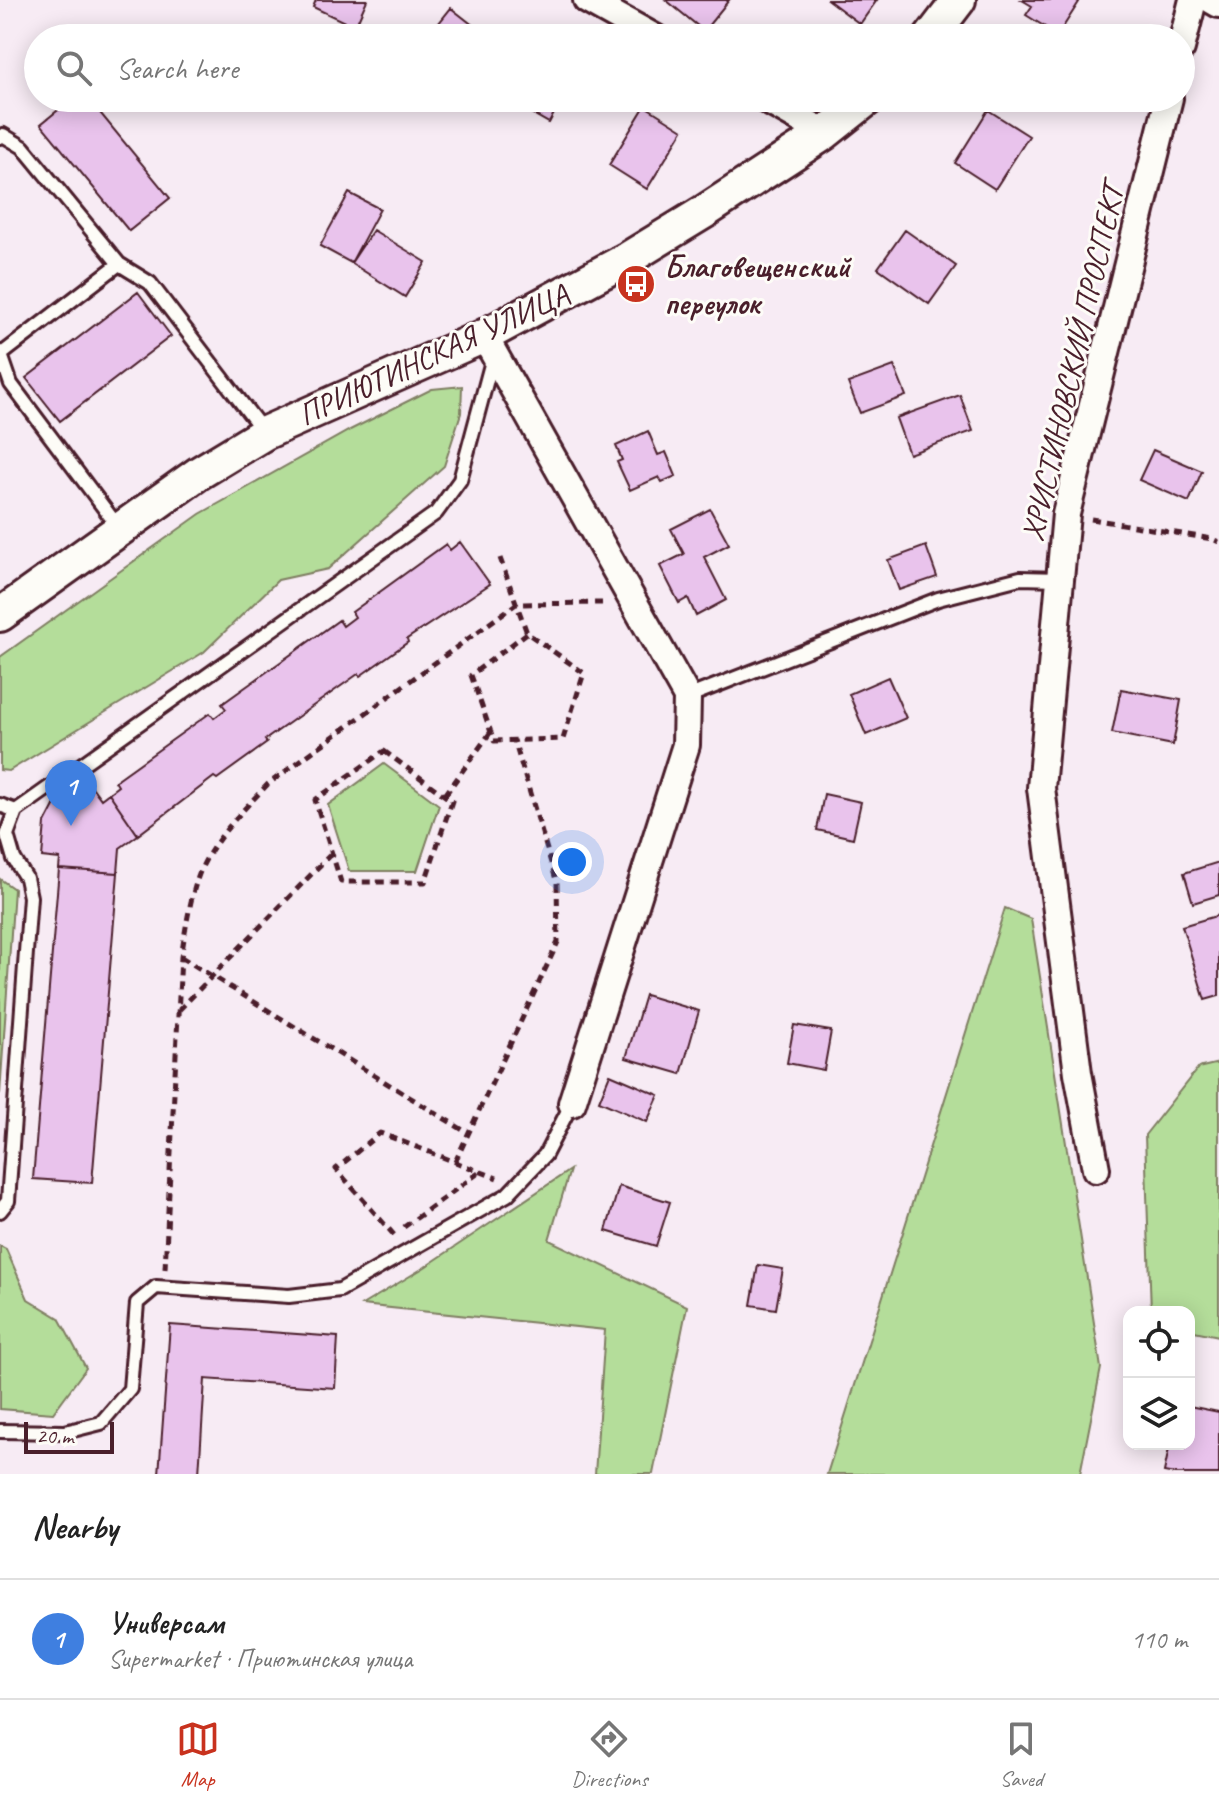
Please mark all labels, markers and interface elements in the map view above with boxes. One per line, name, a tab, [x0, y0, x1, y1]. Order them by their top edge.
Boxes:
search box	[24, 24, 1195, 112]
icon: search	[52, 46, 96, 90]
text: Search here	[116, 49, 238, 87]
street label: ХРИСТИНОВСКИЙ ПРОСПЕКТ	[1012, 173, 1135, 545]
place label: Благовещенский переулок	[664, 246, 853, 324]
bus stop icon: Благовещенский переулок	[615, 263, 657, 305]
street label: ПРИЮТИНСКАЯ УЛИЦА	[291, 273, 576, 435]
pin: 1	[45, 760, 97, 826]
your location	[552, 842, 592, 882]
map controls	[1123, 1306, 1195, 1450]
button: locate	[1123, 1306, 1195, 1378]
button: layers	[1123, 1378, 1195, 1450]
scale bar	[24, 1418, 114, 1454]
text: 20 m	[36, 1422, 73, 1450]
text: Nearby	[32, 1505, 118, 1548]
text: Универсам	[108, 1604, 224, 1642]
text: 1	[52, 1623, 64, 1656]
text: 110 m	[1131, 1623, 1187, 1656]
text: Supermarket · Приютинская улица	[108, 1642, 412, 1675]
tab: Map	[176, 1717, 220, 1793]
tab: Directions	[571, 1717, 648, 1793]
tab: Saved	[999, 1717, 1043, 1793]

